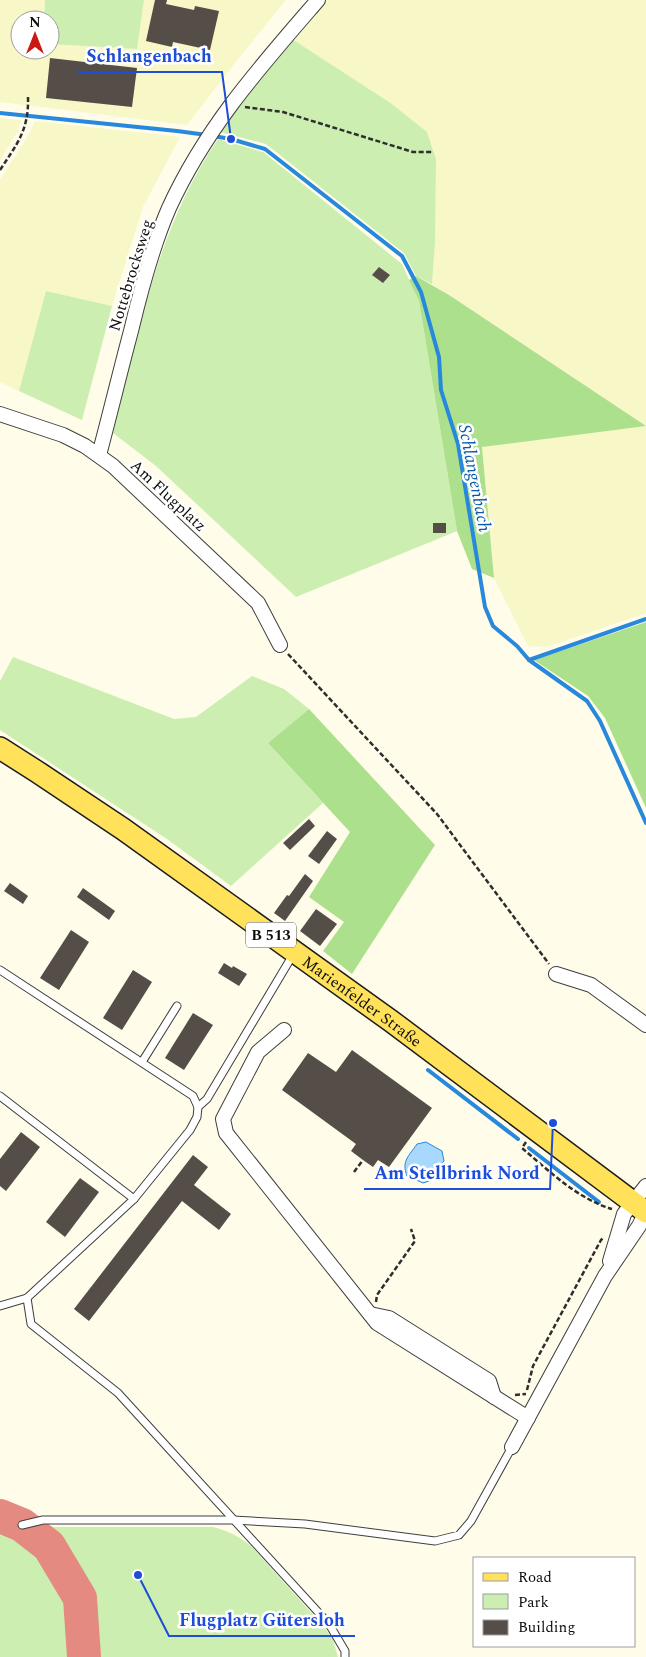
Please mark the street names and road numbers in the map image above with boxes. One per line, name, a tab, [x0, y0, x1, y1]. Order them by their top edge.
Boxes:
street label: Nottebrocksweg	[102, 216, 159, 334]
street label: Am Flugplatz	[125, 454, 212, 537]
road number: B 513	[246, 922, 296, 948]
street label: Marienfelder Straße	[297, 950, 427, 1053]

